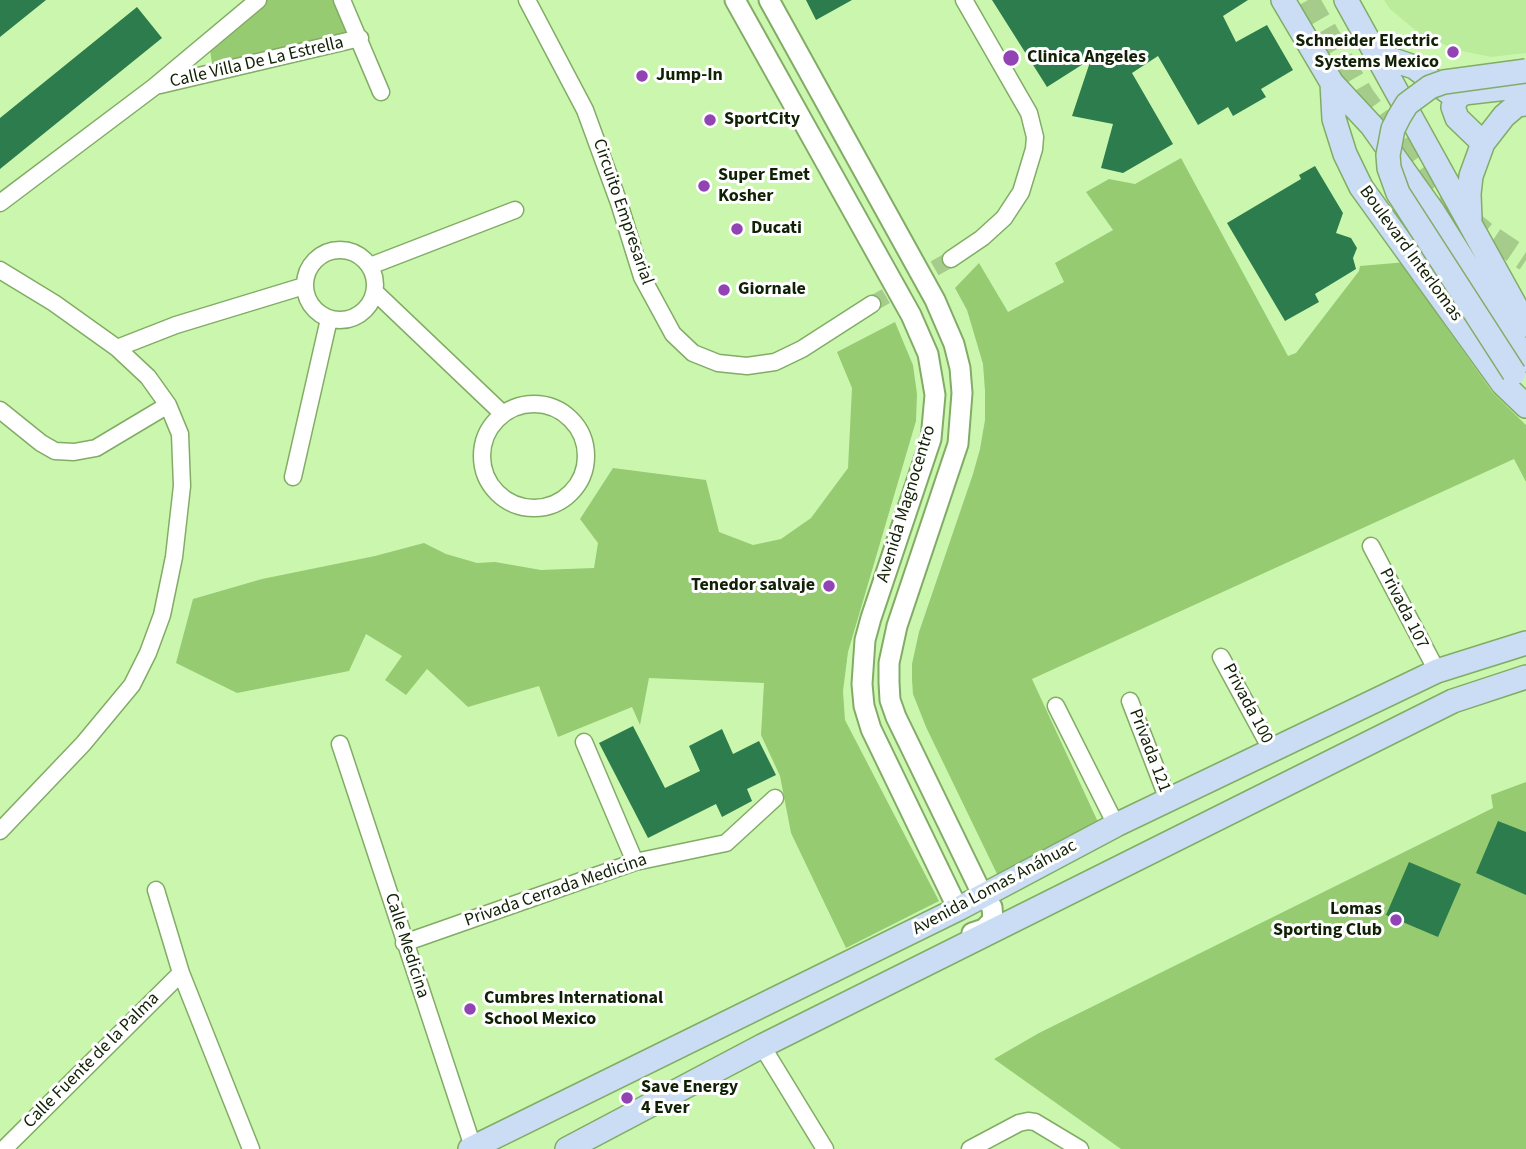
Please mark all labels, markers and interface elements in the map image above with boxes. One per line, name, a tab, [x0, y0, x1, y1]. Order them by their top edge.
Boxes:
place label: Schneider Electric Systems Mexico	[1295, 31, 1439, 74]
street label: Calle Villa De La Estrella	[168, 32, 346, 94]
marker: Schneider Electric Systems Mexico	[1445, 44, 1461, 60]
place label: Clinica Angeles	[1027, 47, 1146, 69]
marker: Clinica Angeles	[1001, 48, 1021, 68]
place label: Jump-In	[656, 65, 723, 87]
marker: Jump-In	[634, 68, 650, 84]
place label: SportCity	[724, 109, 800, 131]
marker: SportCity	[702, 112, 718, 128]
street label: Circuito Empresarial	[587, 136, 657, 288]
place label: Super Emet Kosher	[718, 165, 810, 208]
marker: Super Emet Kosher	[696, 178, 712, 194]
street label: Boulevard Interlomas	[1354, 182, 1466, 326]
place label: Ducati	[751, 218, 802, 240]
marker: Ducati	[729, 221, 745, 237]
place label: Giornale	[738, 279, 806, 301]
marker: Giornale	[716, 282, 732, 298]
street label: Avenida Magnocentro	[873, 423, 941, 585]
street label: Privada 107	[1374, 565, 1432, 653]
place label: Tenedor salvaje	[691, 575, 815, 597]
marker: Tenedor salvaje	[821, 578, 837, 594]
street label: Privada 100	[1217, 660, 1277, 748]
street label: Privada 121	[1123, 706, 1175, 796]
street label: Avenida Lomas Anáhuac	[909, 836, 1081, 940]
street label: Privada Cerrada Medicina	[462, 850, 650, 932]
street label: Calle Medicina	[379, 891, 433, 1001]
place label: Lomas Sporting Club	[1273, 899, 1382, 942]
marker: Lomas Sporting Club	[1388, 912, 1404, 928]
place label: Cumbres International School Mexico	[484, 988, 663, 1030]
street label: Calle Fuente de la Palma	[20, 989, 164, 1133]
marker: Cumbres International School Mexico	[462, 1001, 478, 1017]
place label: Save Energy 4 Ever	[641, 1077, 738, 1120]
marker: Save Energy 4 Ever	[619, 1090, 635, 1106]

